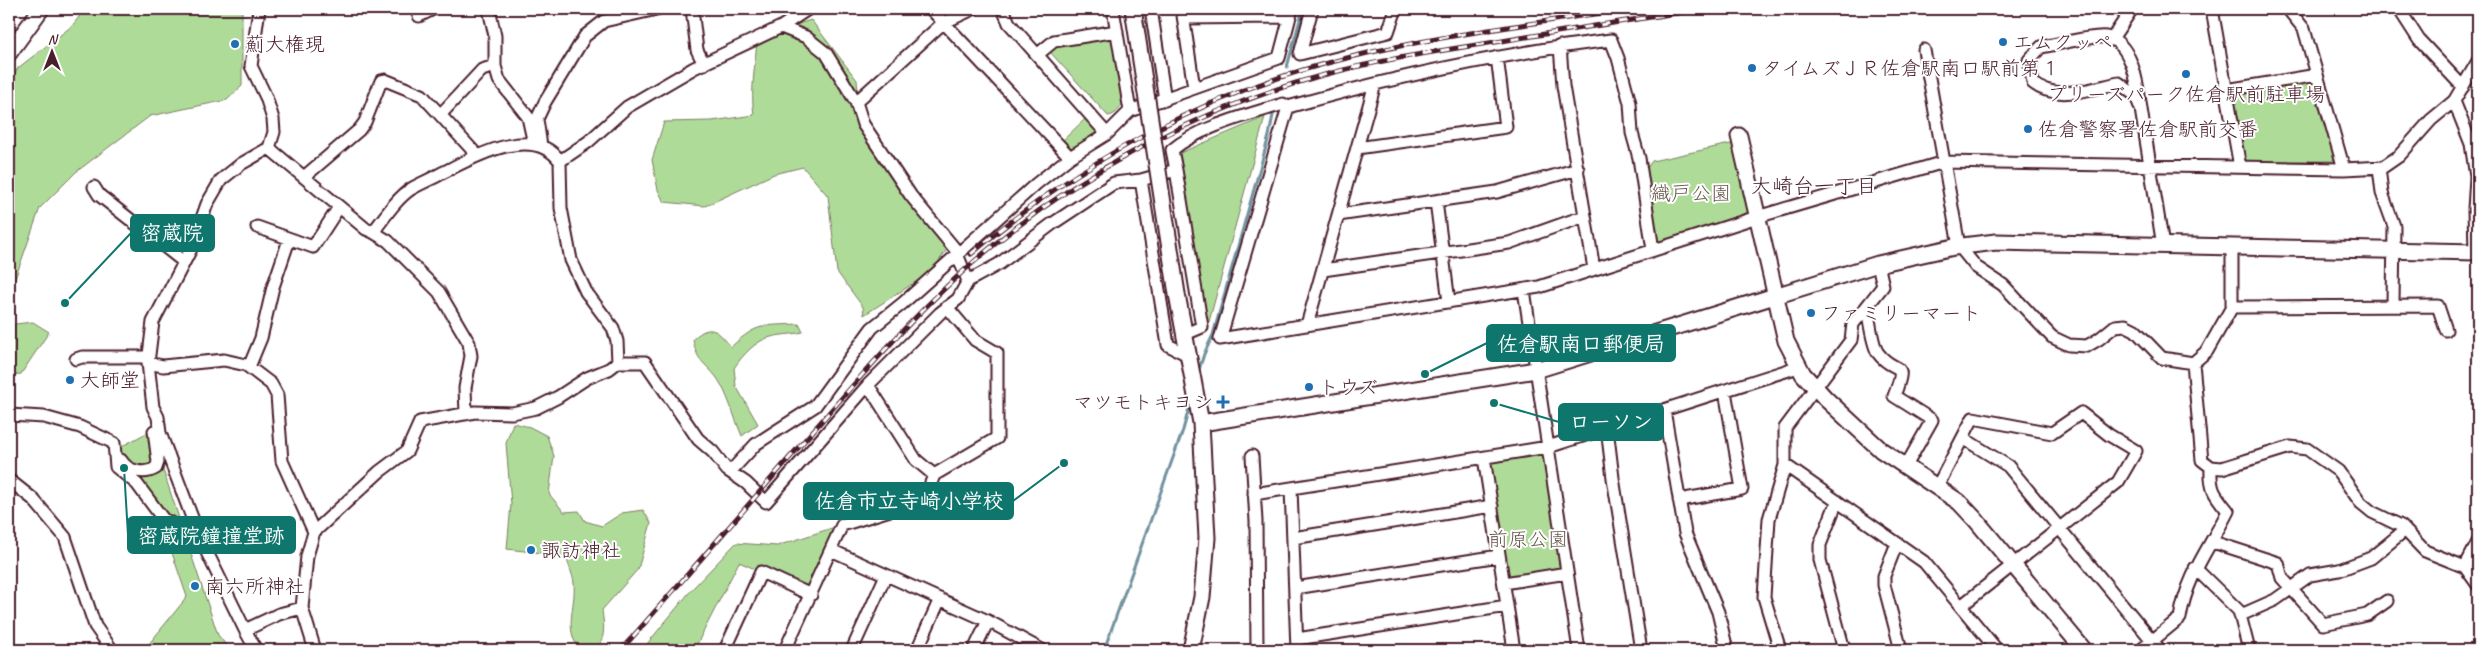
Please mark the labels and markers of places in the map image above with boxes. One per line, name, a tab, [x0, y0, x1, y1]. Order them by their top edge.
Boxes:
place label: エムクッペ	[2013, 30, 2113, 55]
place label: 薊大権現	[245, 32, 325, 57]
marker: エムクッペ	[1997, 36, 2009, 48]
marker: 薊大権現	[229, 38, 241, 50]
place label: タイムズＪＲ佐倉駅南口駅前第１	[1762, 56, 2060, 81]
marker: タイムズＪＲ佐倉駅南口駅前第１	[1746, 62, 1758, 74]
marker: プリーズパーク佐倉駅前駐車場	[2180, 68, 2192, 80]
place label: プリーズパーク佐倉駅前駐車場	[2047, 82, 2325, 107]
place label: 佐倉警察署佐倉駅前交番	[2038, 117, 2258, 142]
marker: 佐倉警察署佐倉駅前交番	[2022, 123, 2034, 135]
callout: 密蔵院	[131, 215, 214, 251]
place label: ファミリーマート	[1821, 301, 1981, 326]
marker: ファミリーマート	[1805, 307, 1817, 319]
callout: 佐倉駅南口郵便局	[1487, 325, 1675, 361]
place label: 大師堂	[80, 368, 140, 393]
marker: 大師堂	[64, 374, 76, 386]
place label: トウズ	[1319, 375, 1378, 400]
marker: トウズ	[1303, 381, 1315, 393]
place label: マツモトキヨシ	[1073, 390, 1213, 415]
marker: マツモトキヨシ	[1217, 396, 1229, 408]
callout: ローソン	[1559, 404, 1663, 440]
callout: 佐倉市立寺崎小学校	[804, 483, 1013, 519]
callout: 密蔵院鐘撞堂跡	[128, 517, 295, 553]
place label: 諏訪神社	[541, 538, 621, 563]
marker: 諏訪神社	[525, 544, 537, 556]
place label: 南六所神社	[205, 574, 305, 599]
marker: 南六所神社	[189, 580, 201, 592]

